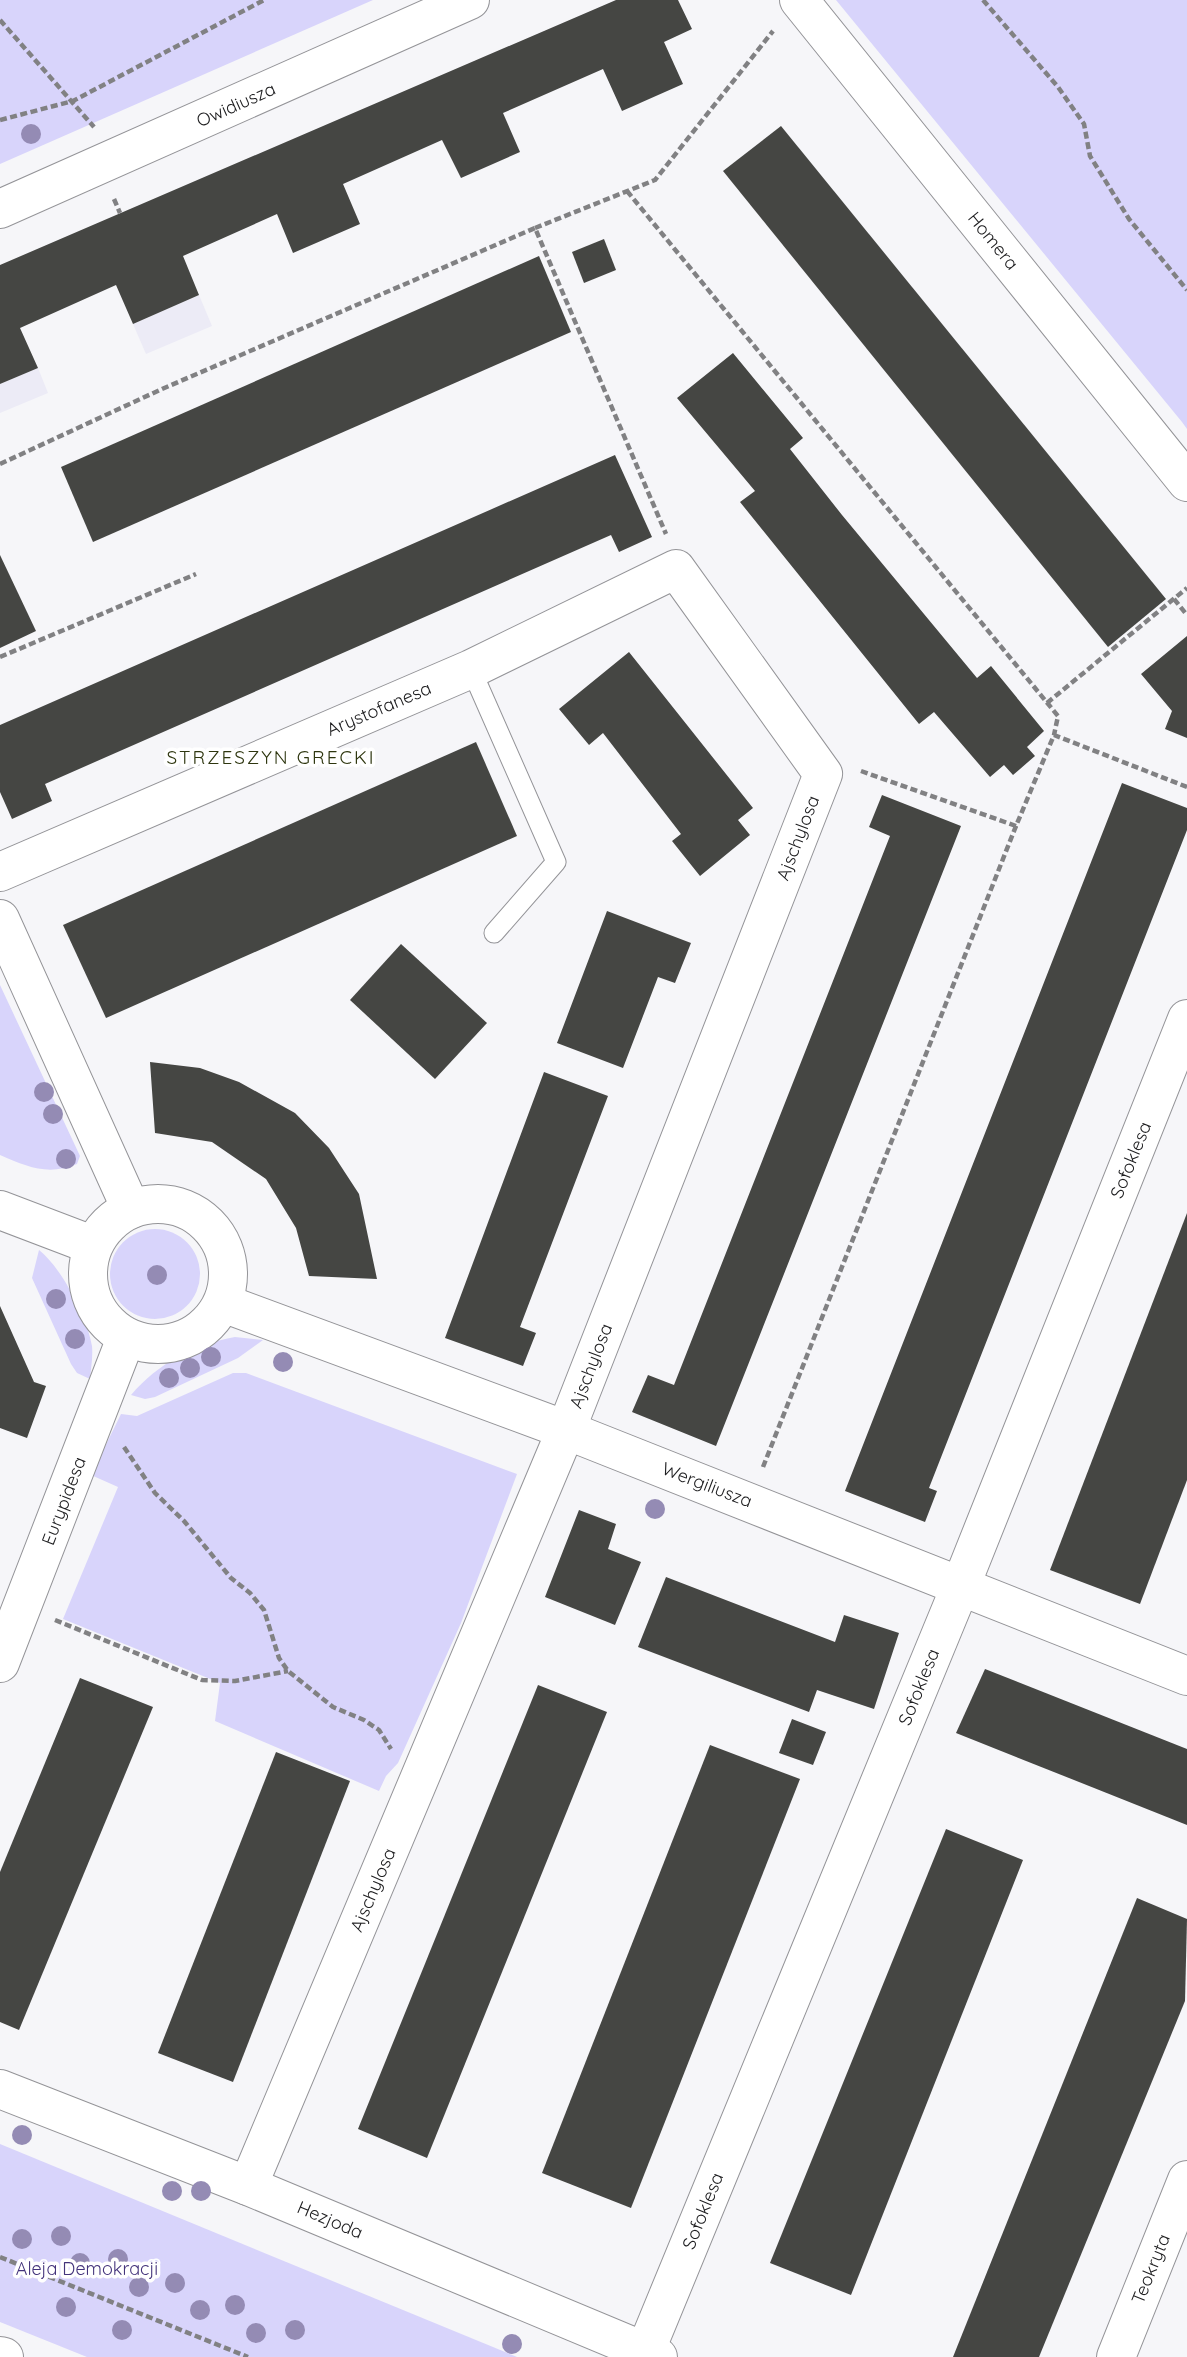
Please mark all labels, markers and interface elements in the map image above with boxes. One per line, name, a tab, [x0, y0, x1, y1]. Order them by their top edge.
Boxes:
street label: Owidiusza	[193, 77, 279, 132]
street label: Homera	[963, 207, 1024, 274]
street label: Arystofanesa	[323, 676, 435, 741]
district label: STRZESZYN GRECKI	[166, 745, 376, 769]
street label: Ajschylosa	[771, 792, 824, 883]
street label: Sofoklesa	[1105, 1118, 1156, 1202]
street label: Ajschylosa	[564, 1320, 617, 1411]
street label: Eurypidesa	[36, 1453, 91, 1548]
street label: Wergiliusza	[659, 1457, 756, 1512]
street label: Sofoklesa	[893, 1645, 944, 1729]
street label: Ajschylosa	[345, 1844, 401, 1935]
street label: Sofoklesa	[677, 2169, 728, 2253]
street label: Hezjoda	[294, 2195, 367, 2244]
street label: Teokryta	[1126, 2230, 1175, 2307]
park label: Aleja Demokracji	[16, 2257, 158, 2280]

